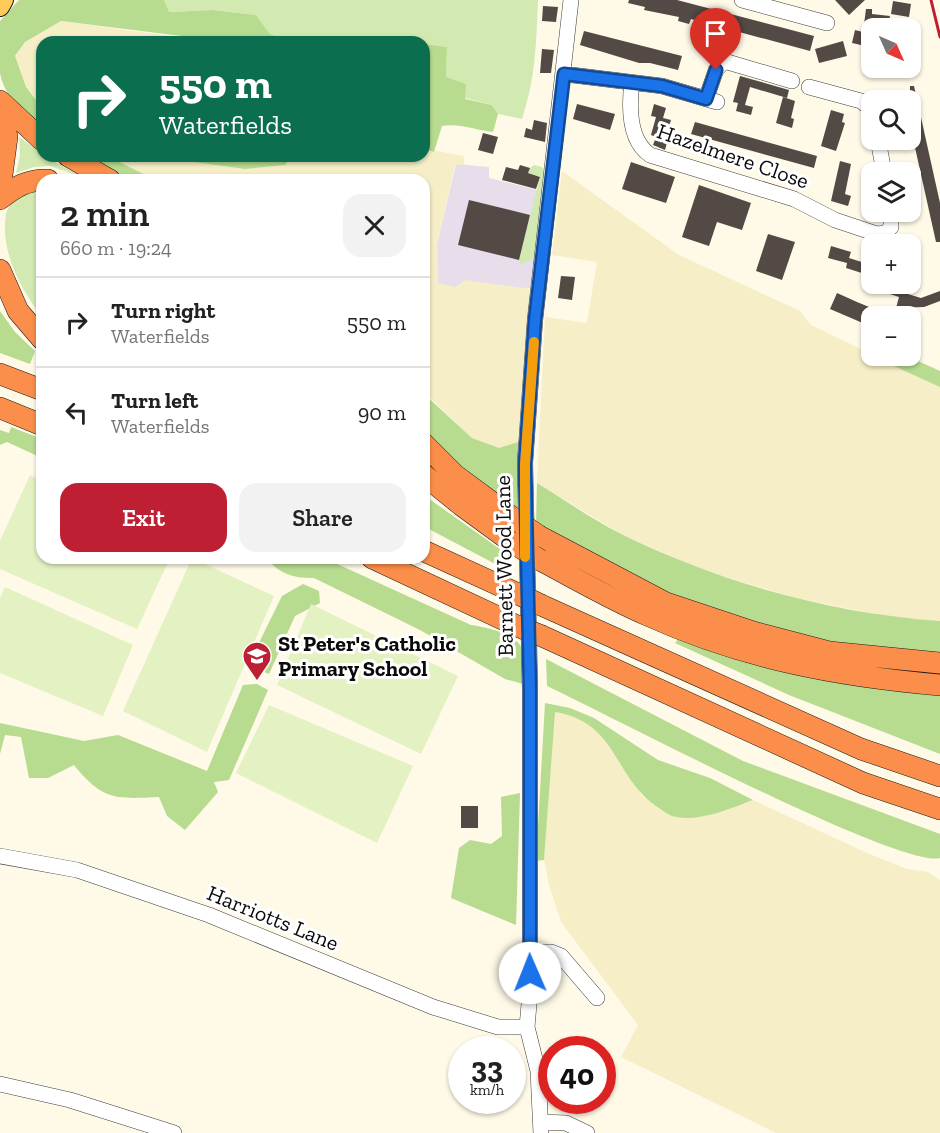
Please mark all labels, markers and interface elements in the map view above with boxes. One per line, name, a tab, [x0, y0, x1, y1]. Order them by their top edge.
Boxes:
pin	[690, 8, 741, 70]
icon: arrive	[699, 17, 732, 50]
north arrow	[861, 18, 921, 78]
map controls	[861, 18, 921, 366]
text: 550 m	[159, 58, 272, 109]
icon: right	[60, 60, 138, 138]
button: search	[861, 90, 921, 150]
text: Waterfields	[159, 109, 292, 141]
street label: Hazelmere Close	[654, 117, 812, 195]
button: layers	[861, 162, 921, 222]
text: 2 min	[60, 192, 149, 235]
button: close	[343, 194, 406, 257]
button: +	[861, 234, 921, 294]
text: 660 m · 19:24	[60, 236, 172, 260]
text: Turn right	[111, 297, 215, 324]
icon: right	[60, 306, 93, 339]
button: −	[861, 306, 921, 366]
text: 550 m	[347, 309, 406, 336]
text: Waterfields	[111, 324, 210, 348]
text: Turn left	[111, 387, 198, 414]
icon: left	[60, 396, 93, 429]
text: 90 m	[358, 399, 406, 426]
text: Waterfields	[111, 414, 210, 438]
street label: Barnett Wood Lane	[489, 475, 519, 657]
button: Exit	[60, 483, 227, 552]
button: Share	[239, 483, 406, 552]
place label: St Peter's Catholic Primary School	[278, 630, 457, 682]
school or university icon: St Peter's Catholic Primary School	[241, 640, 273, 682]
street label: Harriotts Lane	[203, 879, 343, 957]
position arrow	[498, 941, 562, 1005]
speed limit sign: 40	[538, 1036, 616, 1114]
text: 33	[471, 1050, 503, 1086]
text: km/h	[470, 1081, 504, 1099]

